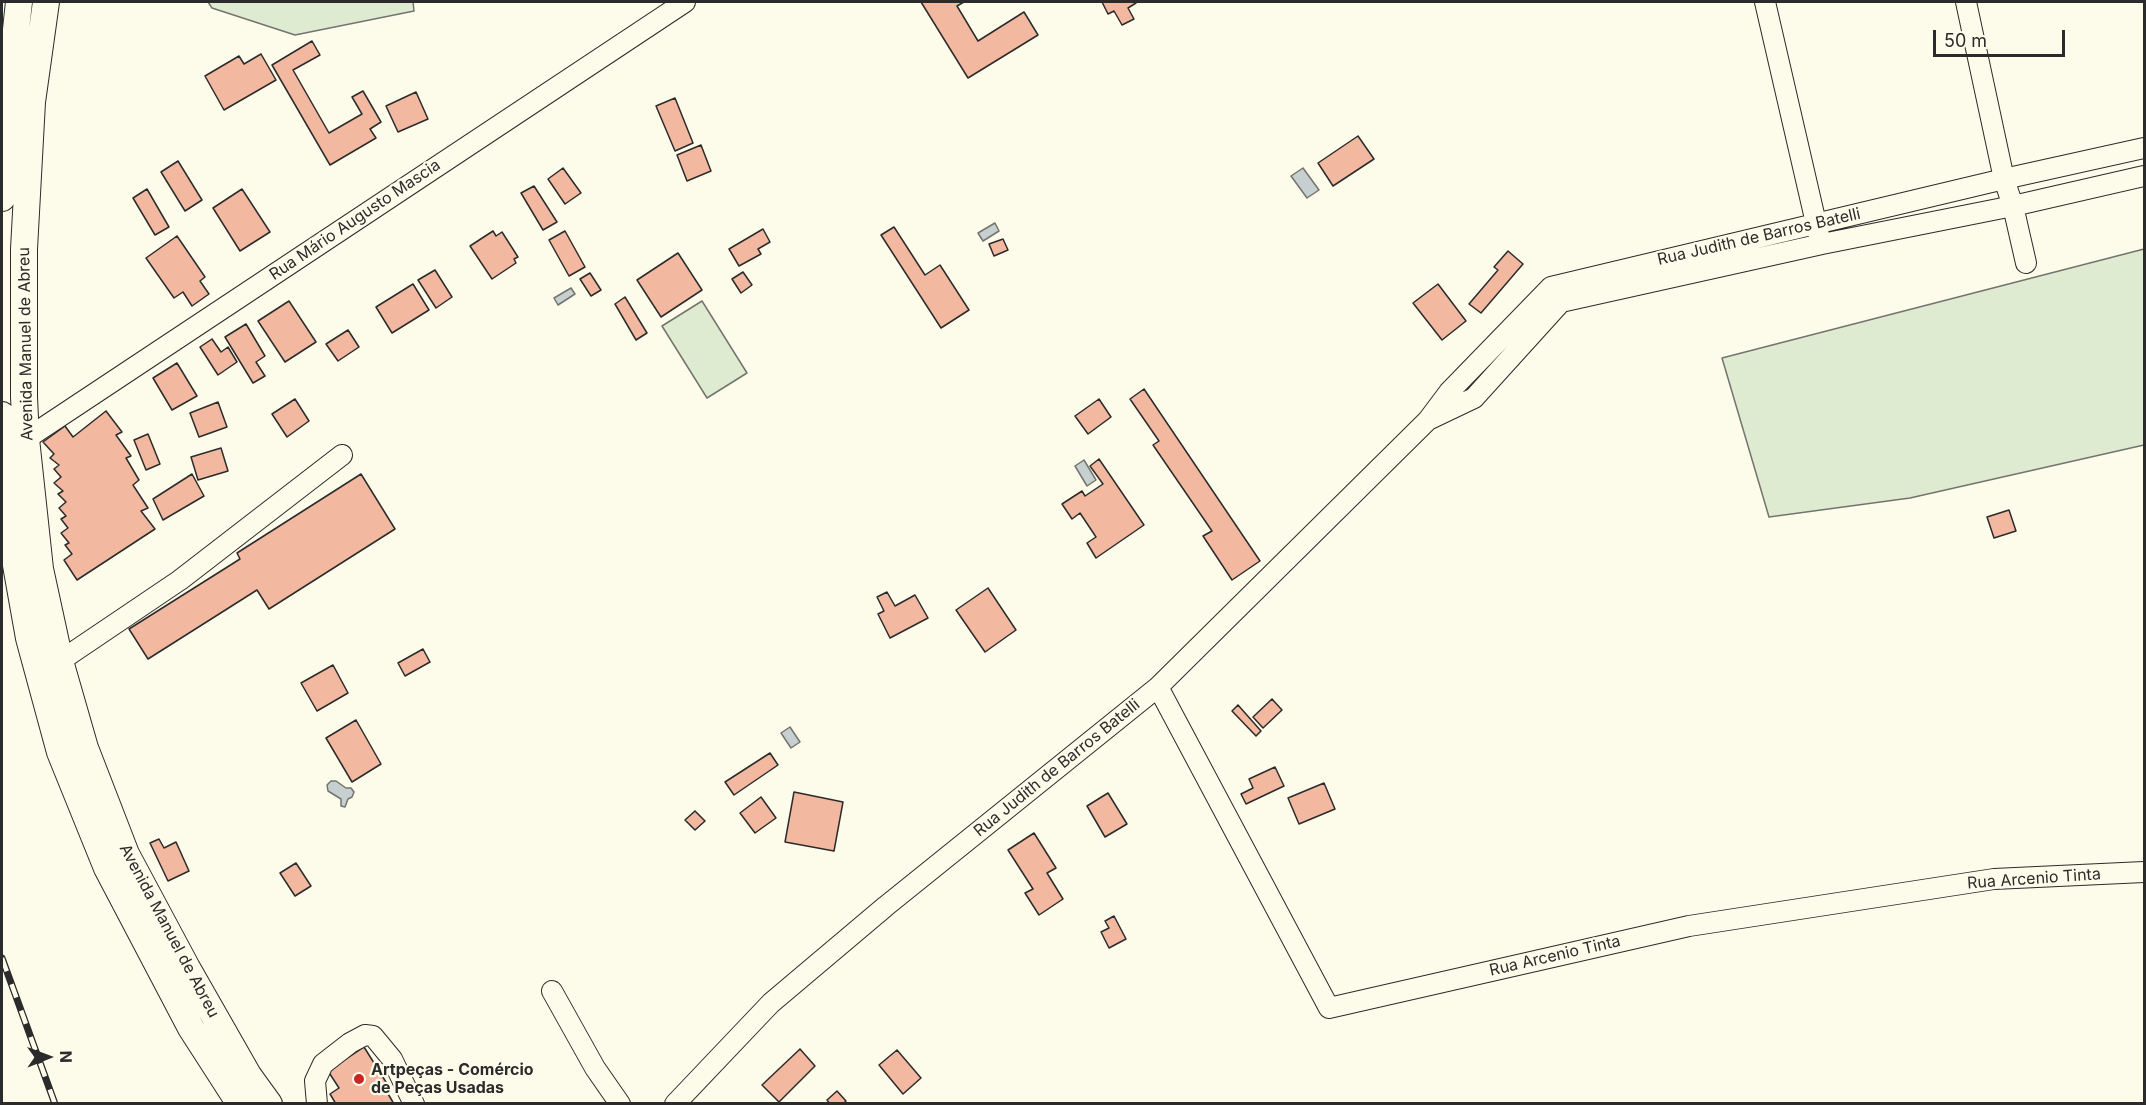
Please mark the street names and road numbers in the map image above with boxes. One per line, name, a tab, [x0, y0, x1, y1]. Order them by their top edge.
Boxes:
street label: Rua Mário Augusto Mascia	[266, 156, 444, 284]
street label: Rua Judith de Barros Batelli	[1656, 204, 1862, 270]
street label: Avenida Manuel de Abreu	[15, 247, 37, 441]
street label: Rua Judith de Barros Batelli	[970, 695, 1144, 841]
street label: Avenida Manuel de Abreu	[115, 841, 223, 1021]
street label: Rua Arcenio Tinta	[1967, 865, 2101, 893]
street label: Rua Arcenio Tinta	[1488, 932, 1622, 980]

